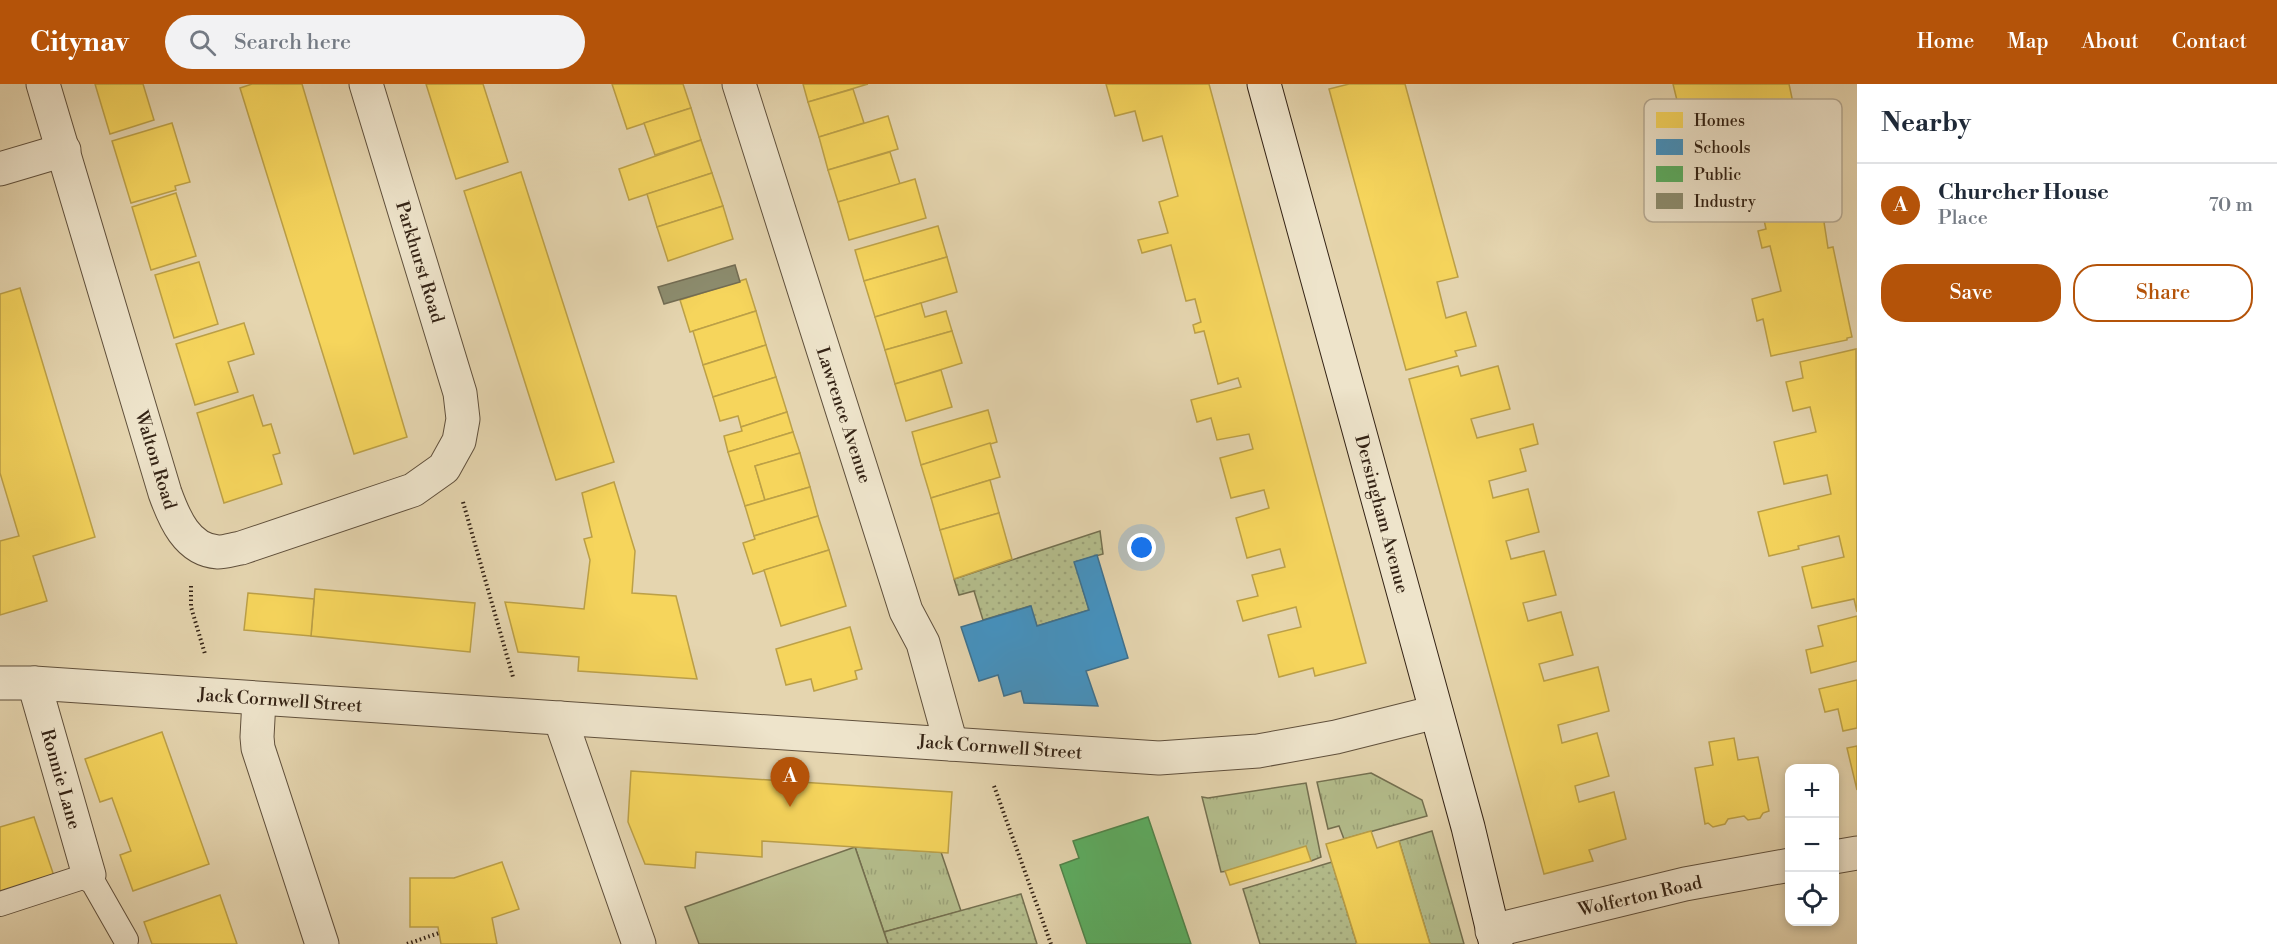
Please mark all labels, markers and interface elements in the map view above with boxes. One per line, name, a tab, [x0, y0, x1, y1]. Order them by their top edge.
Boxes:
search box	[165, 15, 585, 69]
text: Citynav	[30, 25, 129, 60]
icon: search	[186, 26, 219, 59]
text: Search here	[234, 29, 351, 56]
text: Home	[1917, 29, 1974, 55]
text: Map	[2007, 29, 2049, 55]
text: About	[2082, 29, 2139, 55]
text: Contact	[2172, 29, 2247, 55]
legend	[1644, 99, 1842, 222]
text: Nearby	[1881, 107, 1971, 139]
text: Homes	[1694, 111, 1745, 131]
text: Schools	[1694, 138, 1750, 158]
text: Public	[1694, 165, 1741, 185]
text: Churcher House	[1938, 179, 2109, 206]
text: Industry	[1694, 192, 1756, 212]
text: A	[1893, 193, 1908, 218]
text: 70 m	[2209, 193, 2253, 218]
street label: Parkhurst Road	[390, 199, 449, 327]
text: Place	[1938, 206, 1988, 231]
button: Save	[1881, 264, 2061, 322]
button: Share	[2073, 264, 2253, 322]
street label: Lawrence Avenue	[811, 344, 876, 486]
street label: Walton Road	[129, 407, 182, 513]
street label: Dersingham Avenue	[1349, 432, 1414, 596]
your location	[1127, 533, 1156, 562]
street label: Jack Cornwell Street	[196, 683, 364, 718]
street label: Ronnie Lane	[35, 726, 86, 832]
street label: Jack Cornwell Street	[916, 730, 1084, 765]
pin: A	[770, 758, 810, 807]
map controls	[1785, 764, 1839, 926]
button: +	[1785, 764, 1839, 818]
button: −	[1785, 818, 1839, 872]
street label: Wolferton Road	[1575, 871, 1705, 922]
button: locate	[1785, 872, 1839, 926]

